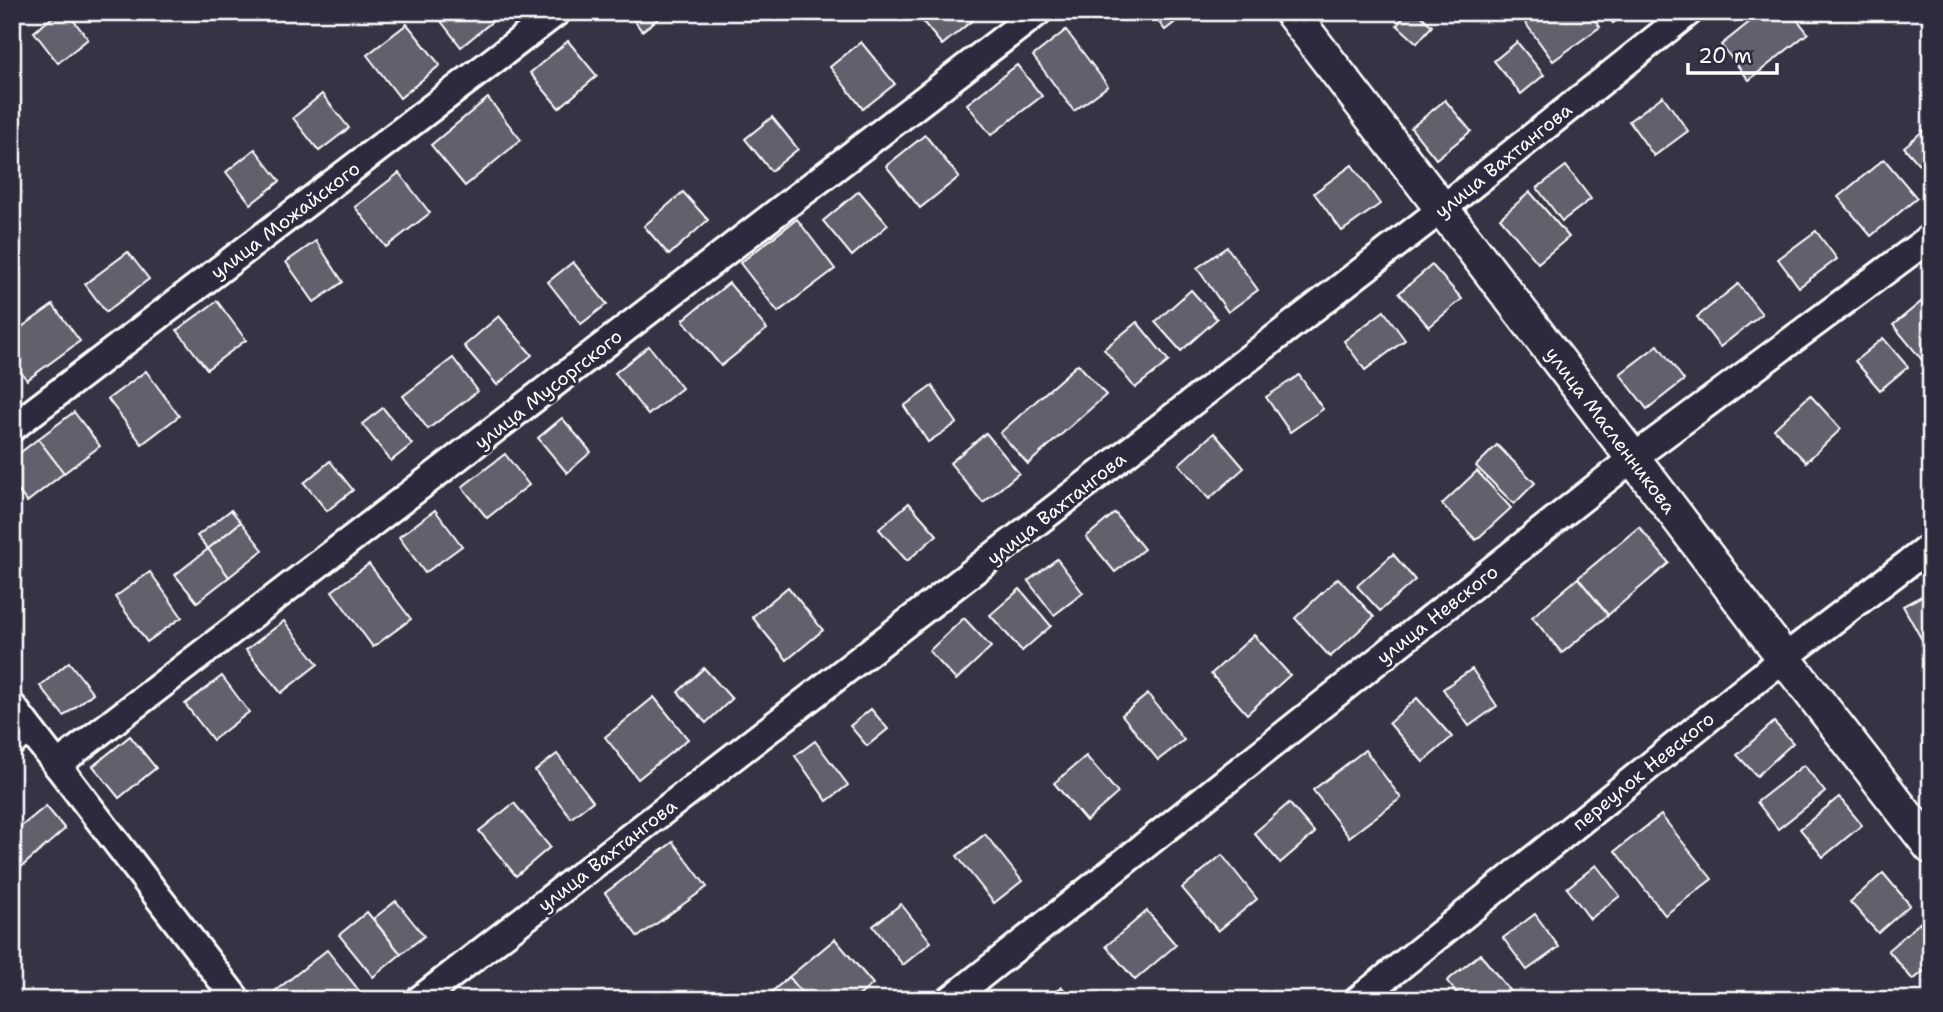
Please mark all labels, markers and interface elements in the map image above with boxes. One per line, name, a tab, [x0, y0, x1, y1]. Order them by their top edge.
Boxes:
scale bar	[1688, 32, 1777, 76]
text: 20 m	[1698, 42, 1752, 70]
street label: улица Вахтангова	[1429, 97, 1577, 224]
street label: улица Можайского	[206, 156, 365, 285]
street label: улица Мусоргского	[469, 324, 627, 455]
street label: улица Масленникова	[1540, 342, 1682, 519]
street label: улица Вахтангова	[982, 446, 1131, 571]
street label: улица Невского	[1371, 559, 1503, 670]
street label: переулок Невского	[1567, 706, 1720, 836]
street label: улица Вахтангова	[533, 793, 682, 918]

